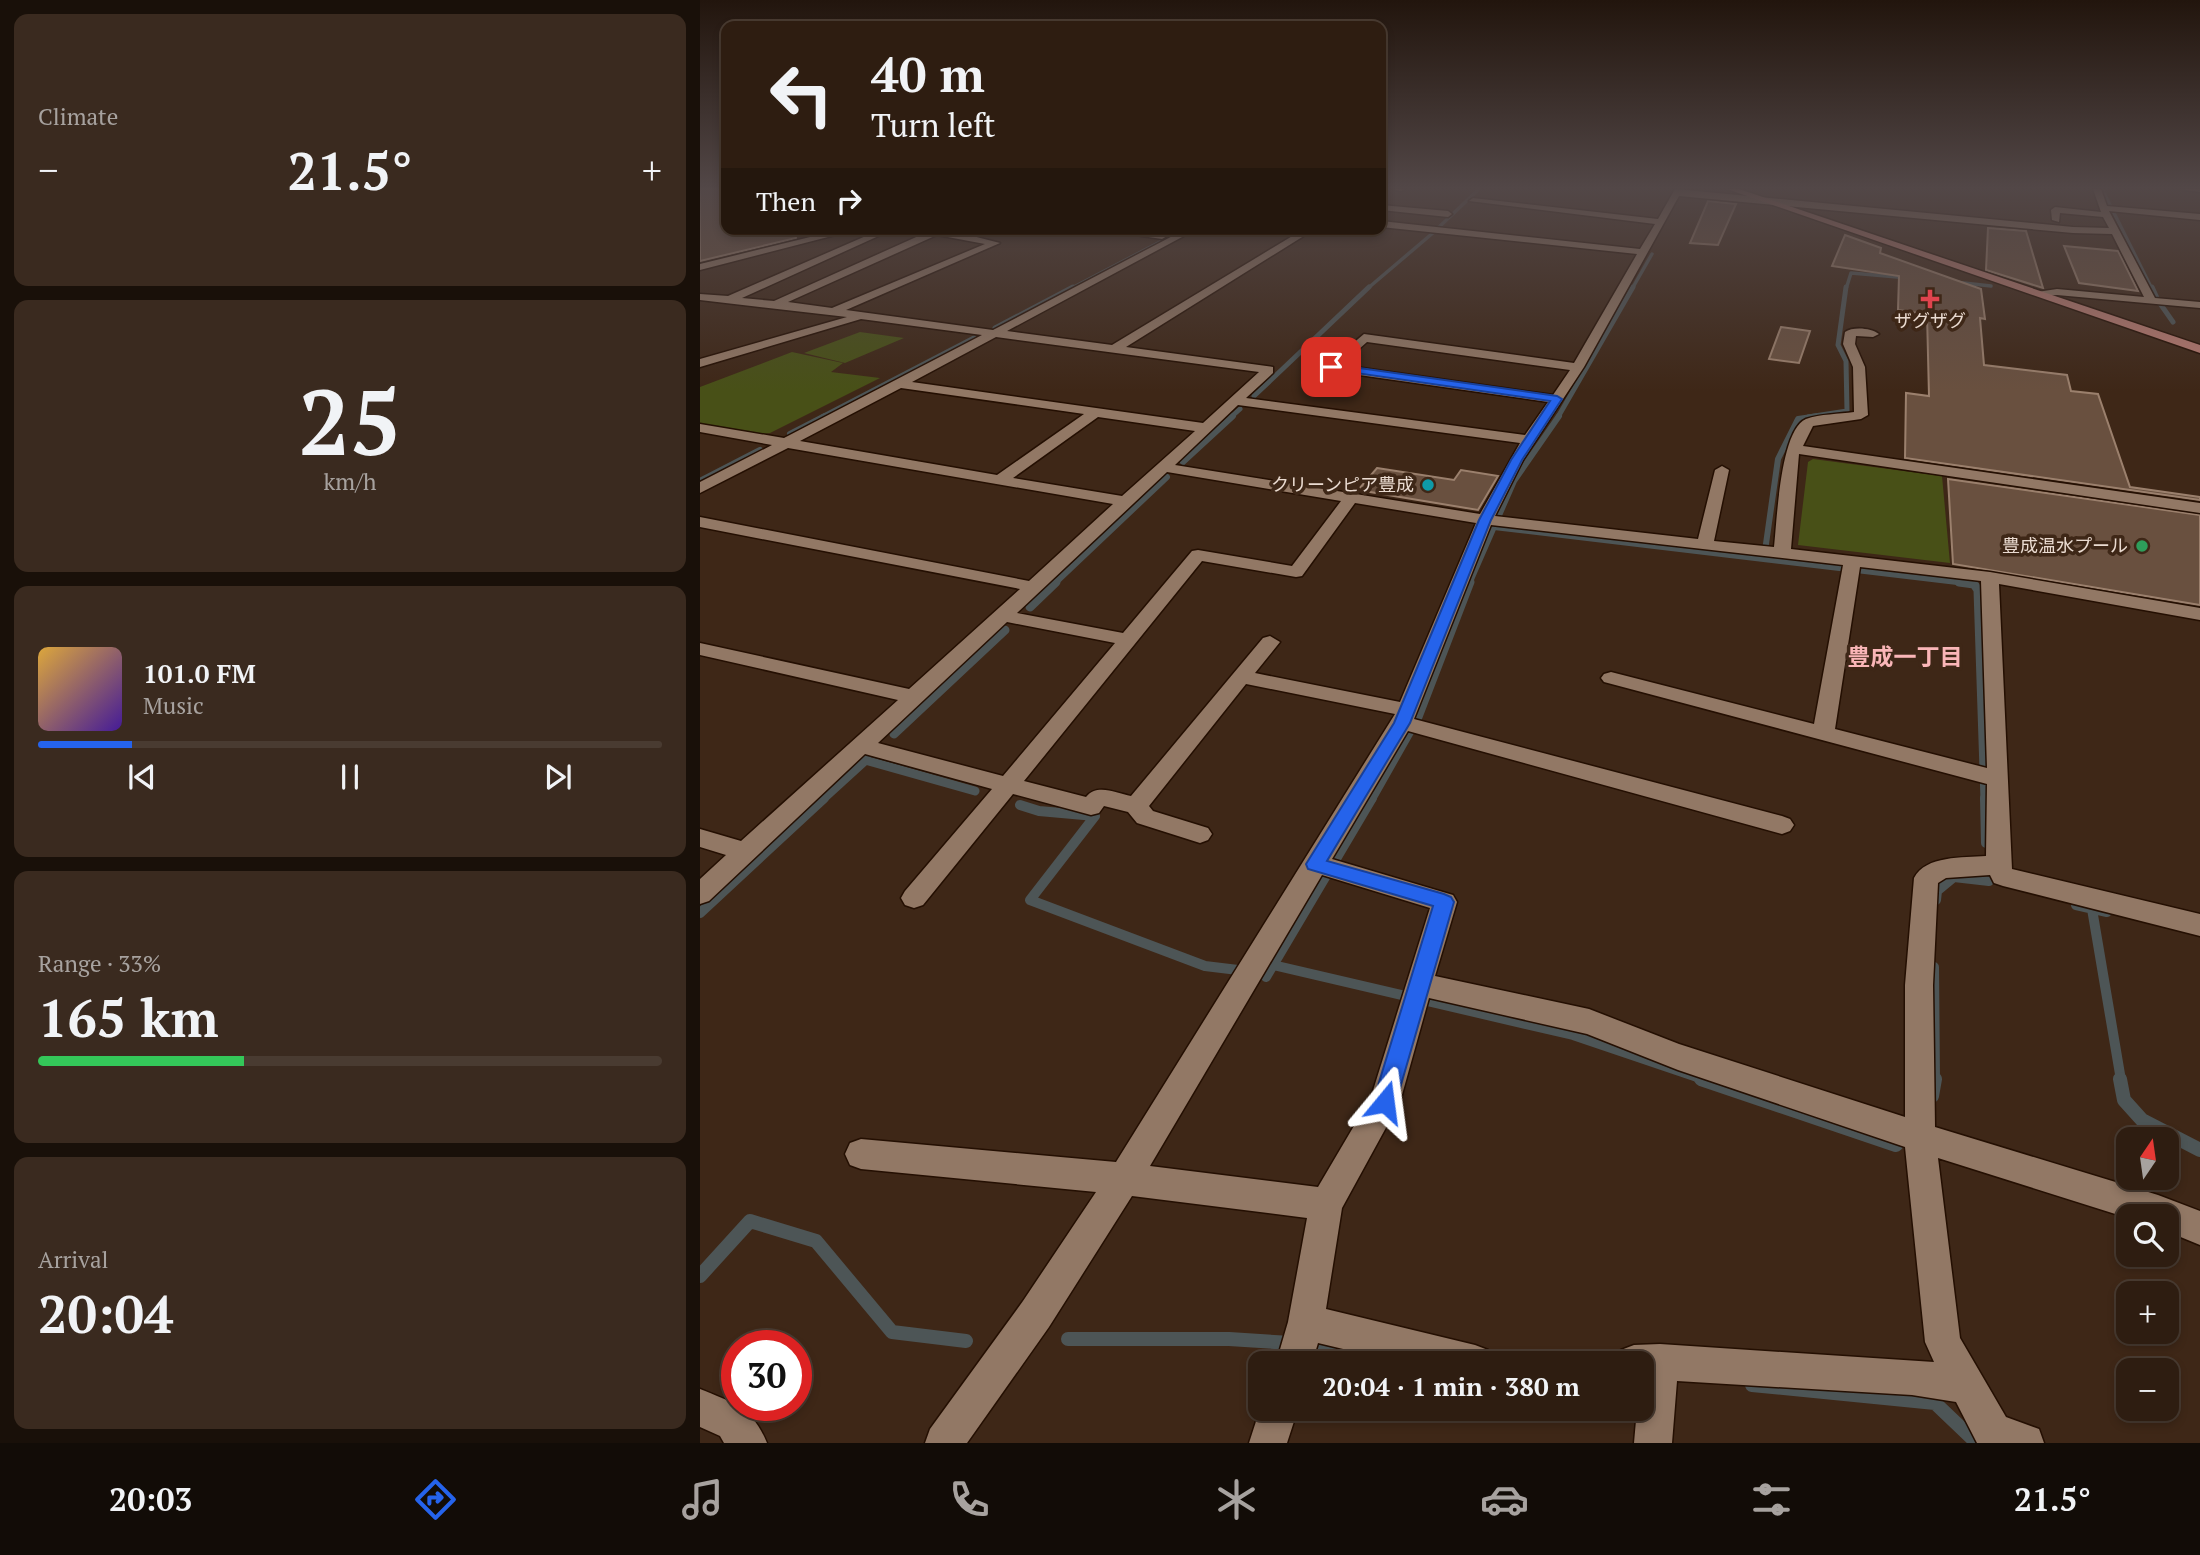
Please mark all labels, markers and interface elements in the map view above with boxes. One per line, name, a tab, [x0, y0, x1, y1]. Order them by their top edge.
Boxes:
text: 40 m	[871, 41, 985, 106]
icon: left	[756, 49, 847, 140]
text: Climate	[38, 101, 118, 132]
text: Turn left	[871, 104, 995, 146]
text: 21.5°	[287, 136, 413, 205]
text: −	[38, 145, 58, 195]
text: +	[642, 145, 662, 195]
icon: right	[830, 182, 868, 220]
text: Then	[756, 184, 816, 218]
marker: ザグザグ	[1922, 291, 1938, 307]
place label: ザグザグ	[1894, 308, 1966, 332]
pin	[1301, 337, 1361, 397]
icon: arrive	[1312, 348, 1350, 386]
text: 25	[299, 360, 401, 481]
text: km/h	[323, 466, 377, 497]
place label: クリーンピア豊成	[1271, 472, 1414, 496]
marker: クリーンピア豊成	[1420, 477, 1436, 493]
place label: 豊成温水プール	[2002, 533, 2128, 557]
marker: 豊成温水プール	[2134, 538, 2150, 554]
district label: 豊成一丁目	[1848, 641, 1963, 672]
text: 101.0 FM	[143, 656, 256, 690]
text: Music	[143, 690, 204, 721]
icon: previous	[123, 758, 161, 796]
icon: pause	[331, 758, 369, 796]
icon: next	[539, 758, 577, 796]
text: Range · 33%	[38, 948, 161, 979]
text: 165 km	[38, 983, 219, 1052]
position arrow	[1348, 1065, 1422, 1139]
north arrow	[2116, 1127, 2179, 1190]
map controls	[2116, 1127, 2179, 1421]
button: search	[2116, 1204, 2179, 1267]
text: Arrival	[38, 1244, 109, 1275]
text: 20:04	[38, 1279, 173, 1348]
button: +	[2116, 1281, 2179, 1344]
speed limit sign: 30	[721, 1330, 812, 1421]
button: −	[2116, 1358, 2179, 1421]
text: 20:04 · 1 min · 380 m	[1322, 1369, 1580, 1403]
icon: directions	[411, 1475, 460, 1524]
icon: music	[678, 1475, 727, 1524]
icon: phone	[945, 1475, 994, 1524]
icon: climate	[1212, 1475, 1261, 1524]
icon: car	[1480, 1475, 1529, 1524]
icon: filters	[1747, 1475, 1796, 1524]
text: 20:03	[109, 1478, 192, 1520]
text: 21.5°	[2014, 1478, 2091, 1520]

